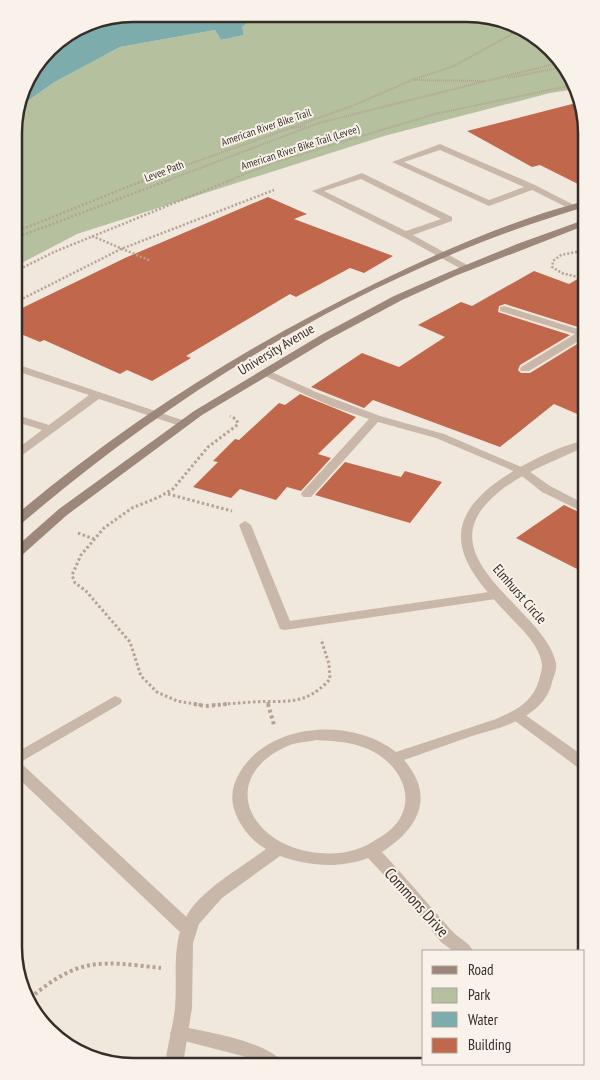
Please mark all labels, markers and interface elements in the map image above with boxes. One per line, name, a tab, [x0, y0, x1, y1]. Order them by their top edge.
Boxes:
street label: American River Bike Trail	[219, 105, 313, 149]
street label: American River Bike Trail (Levee)	[239, 121, 361, 173]
street label: Levee Path	[142, 157, 186, 185]
street label: University Avenue	[235, 319, 318, 379]
street label: Elmhurst Circle	[489, 560, 551, 628]
street label: Commons Drive	[381, 863, 453, 941]
legend	[422, 950, 585, 1065]
text: Road	[468, 960, 494, 979]
text: Park	[468, 985, 490, 1004]
text: Water	[468, 1010, 499, 1029]
text: Building	[468, 1035, 511, 1054]

